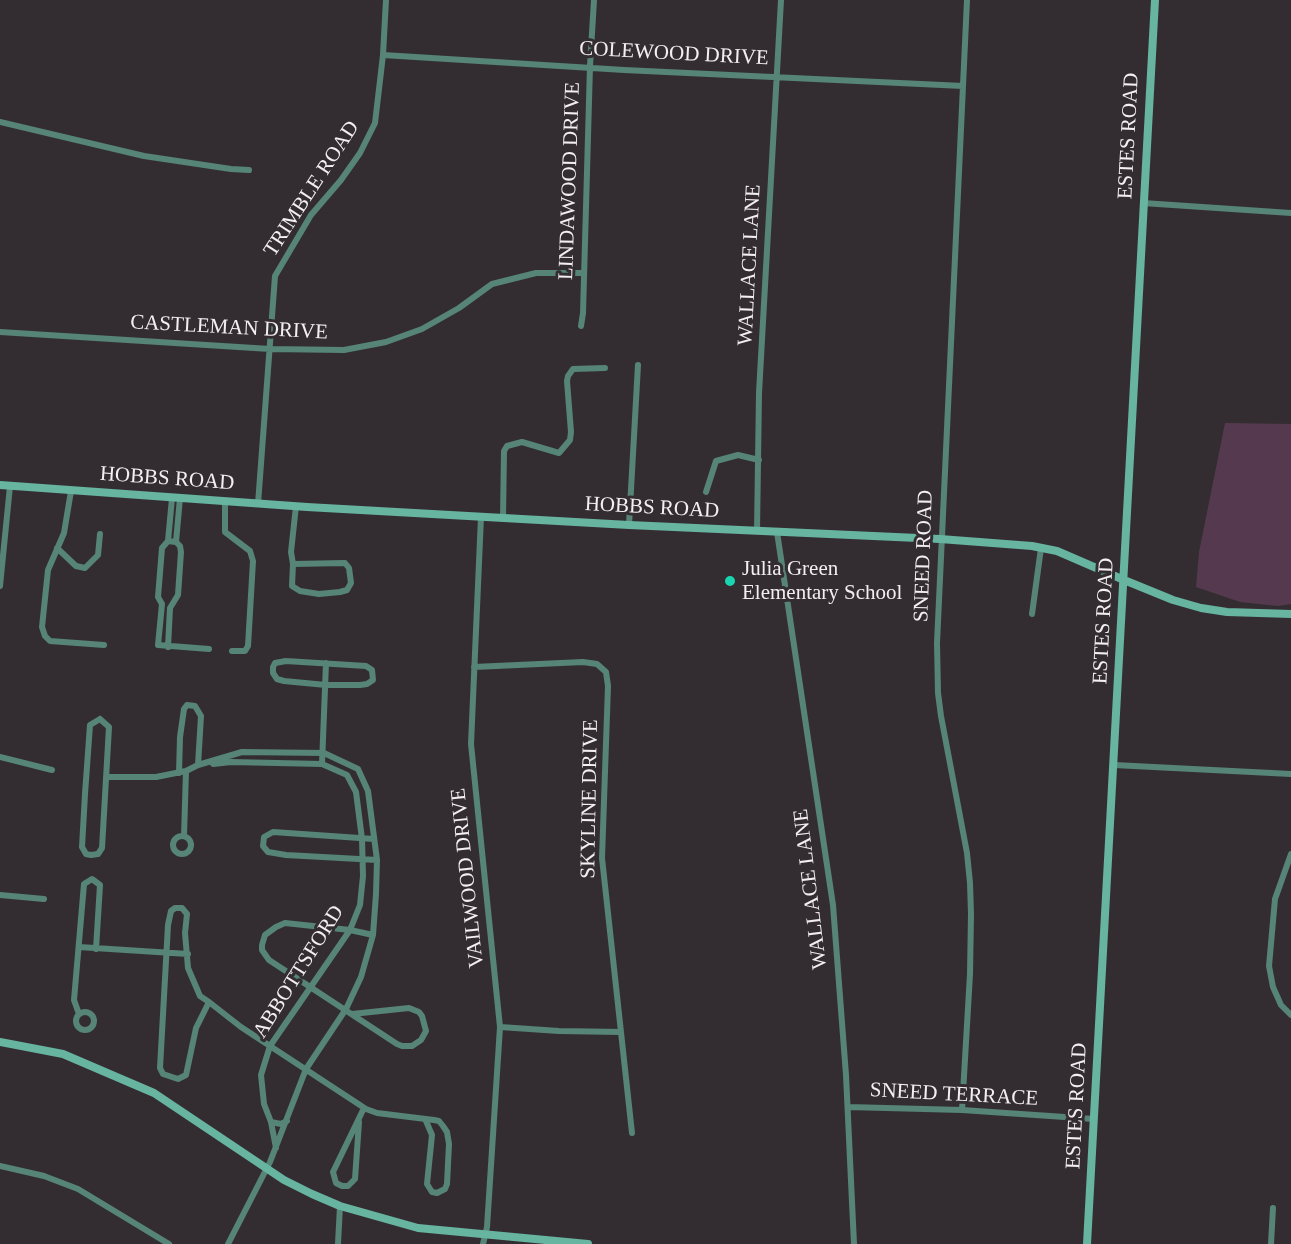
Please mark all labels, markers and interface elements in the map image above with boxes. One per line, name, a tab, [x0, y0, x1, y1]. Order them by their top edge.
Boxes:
street label: COLEWOOD DRIVE	[579, 36, 769, 72]
street label: ESTES ROAD	[1113, 72, 1145, 200]
street label: LINDAWOOD DRIVE	[554, 81, 586, 281]
street label: TRIMBLE ROAD	[259, 116, 365, 262]
street label: WALLACE LANE	[733, 184, 767, 346]
street label: CASTLEMAN DRIVE	[130, 310, 328, 346]
street label: HOBBS ROAD	[99, 462, 235, 496]
street label: SNEED ROAD	[909, 489, 939, 623]
street label: HOBBS ROAD	[584, 492, 720, 524]
place label: Julia Green Elementary School	[742, 556, 902, 606]
street label: ESTES ROAD	[1088, 557, 1120, 685]
marker: Julia Green Elementary School	[723, 574, 737, 588]
street label: SKYLINE DRIVE	[576, 719, 604, 879]
street label: VAILWOOD DRIVE	[446, 787, 490, 969]
street label: WALLACE LANE	[789, 807, 833, 971]
street label: ABBOTTSFORD	[248, 901, 350, 1043]
street label: ESTES ROAD	[1061, 1042, 1093, 1170]
street label: SNEED TERRACE	[869, 1078, 1039, 1112]

